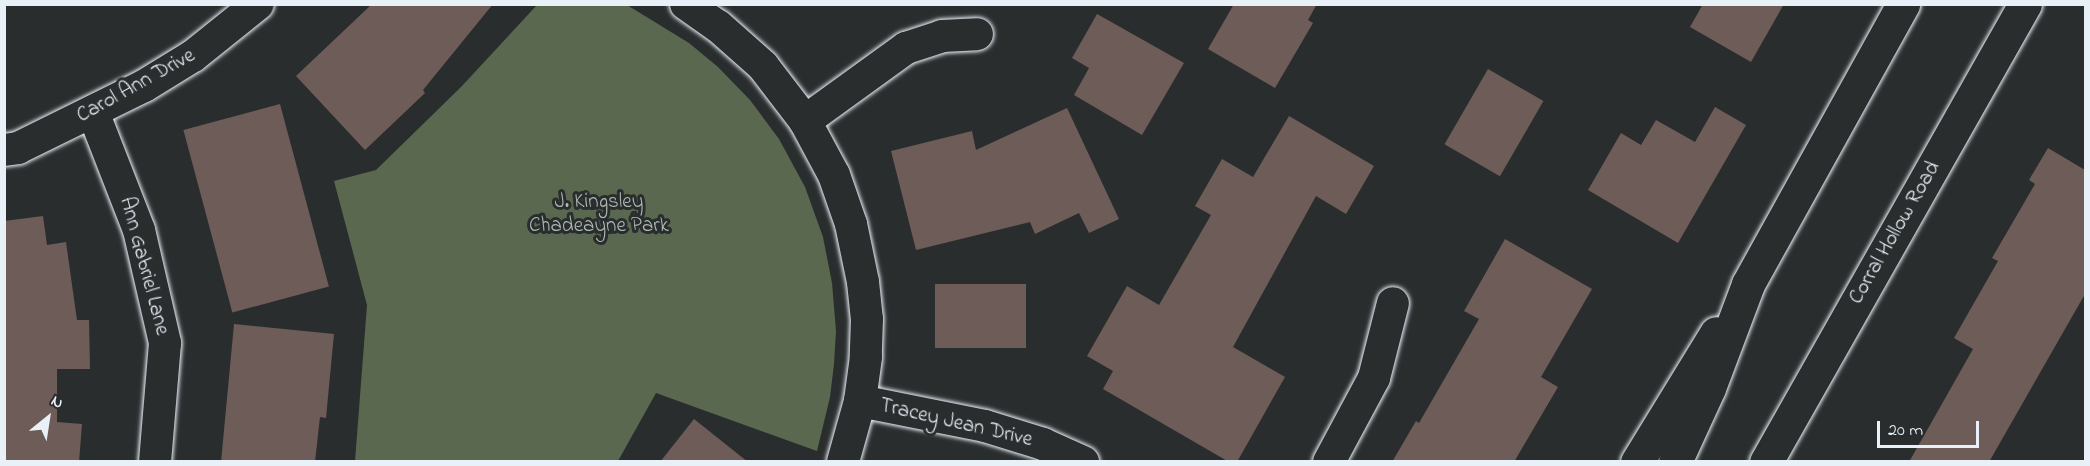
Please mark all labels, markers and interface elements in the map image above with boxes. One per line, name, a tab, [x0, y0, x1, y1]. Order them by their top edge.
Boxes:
street label: Carol Ann Drive	[73, 43, 199, 129]
street label: Corral Hollow Road	[1844, 157, 1946, 309]
park label: J. Kingsley Chadeayne Park	[529, 189, 669, 239]
street label: Ann Gabriel Lane	[113, 194, 175, 338]
north arrow	[18, 388, 78, 448]
text: N	[46, 389, 68, 416]
street label: Tracey Jean Drive	[877, 393, 1035, 453]
scale bar	[1880, 409, 1982, 447]
text: 20 m	[1888, 418, 1923, 444]

